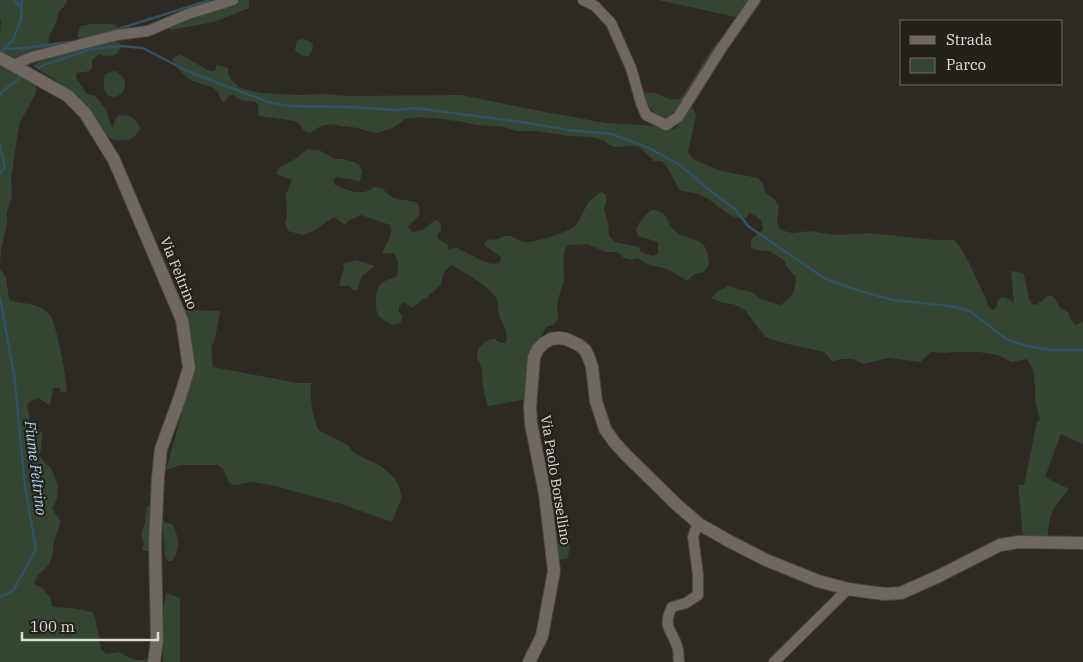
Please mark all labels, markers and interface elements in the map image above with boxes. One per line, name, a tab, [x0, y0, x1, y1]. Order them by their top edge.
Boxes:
legend	[900, 20, 1063, 85]
text: Strada	[946, 30, 992, 49]
text: Parco	[946, 55, 986, 74]
street label: Via Feltrino	[156, 234, 202, 312]
street label: Via Paolo Borsellino	[537, 414, 575, 546]
water label: Fiume Feltrino	[21, 419, 51, 516]
scale bar	[22, 610, 159, 642]
text: 100 m	[30, 617, 75, 636]

